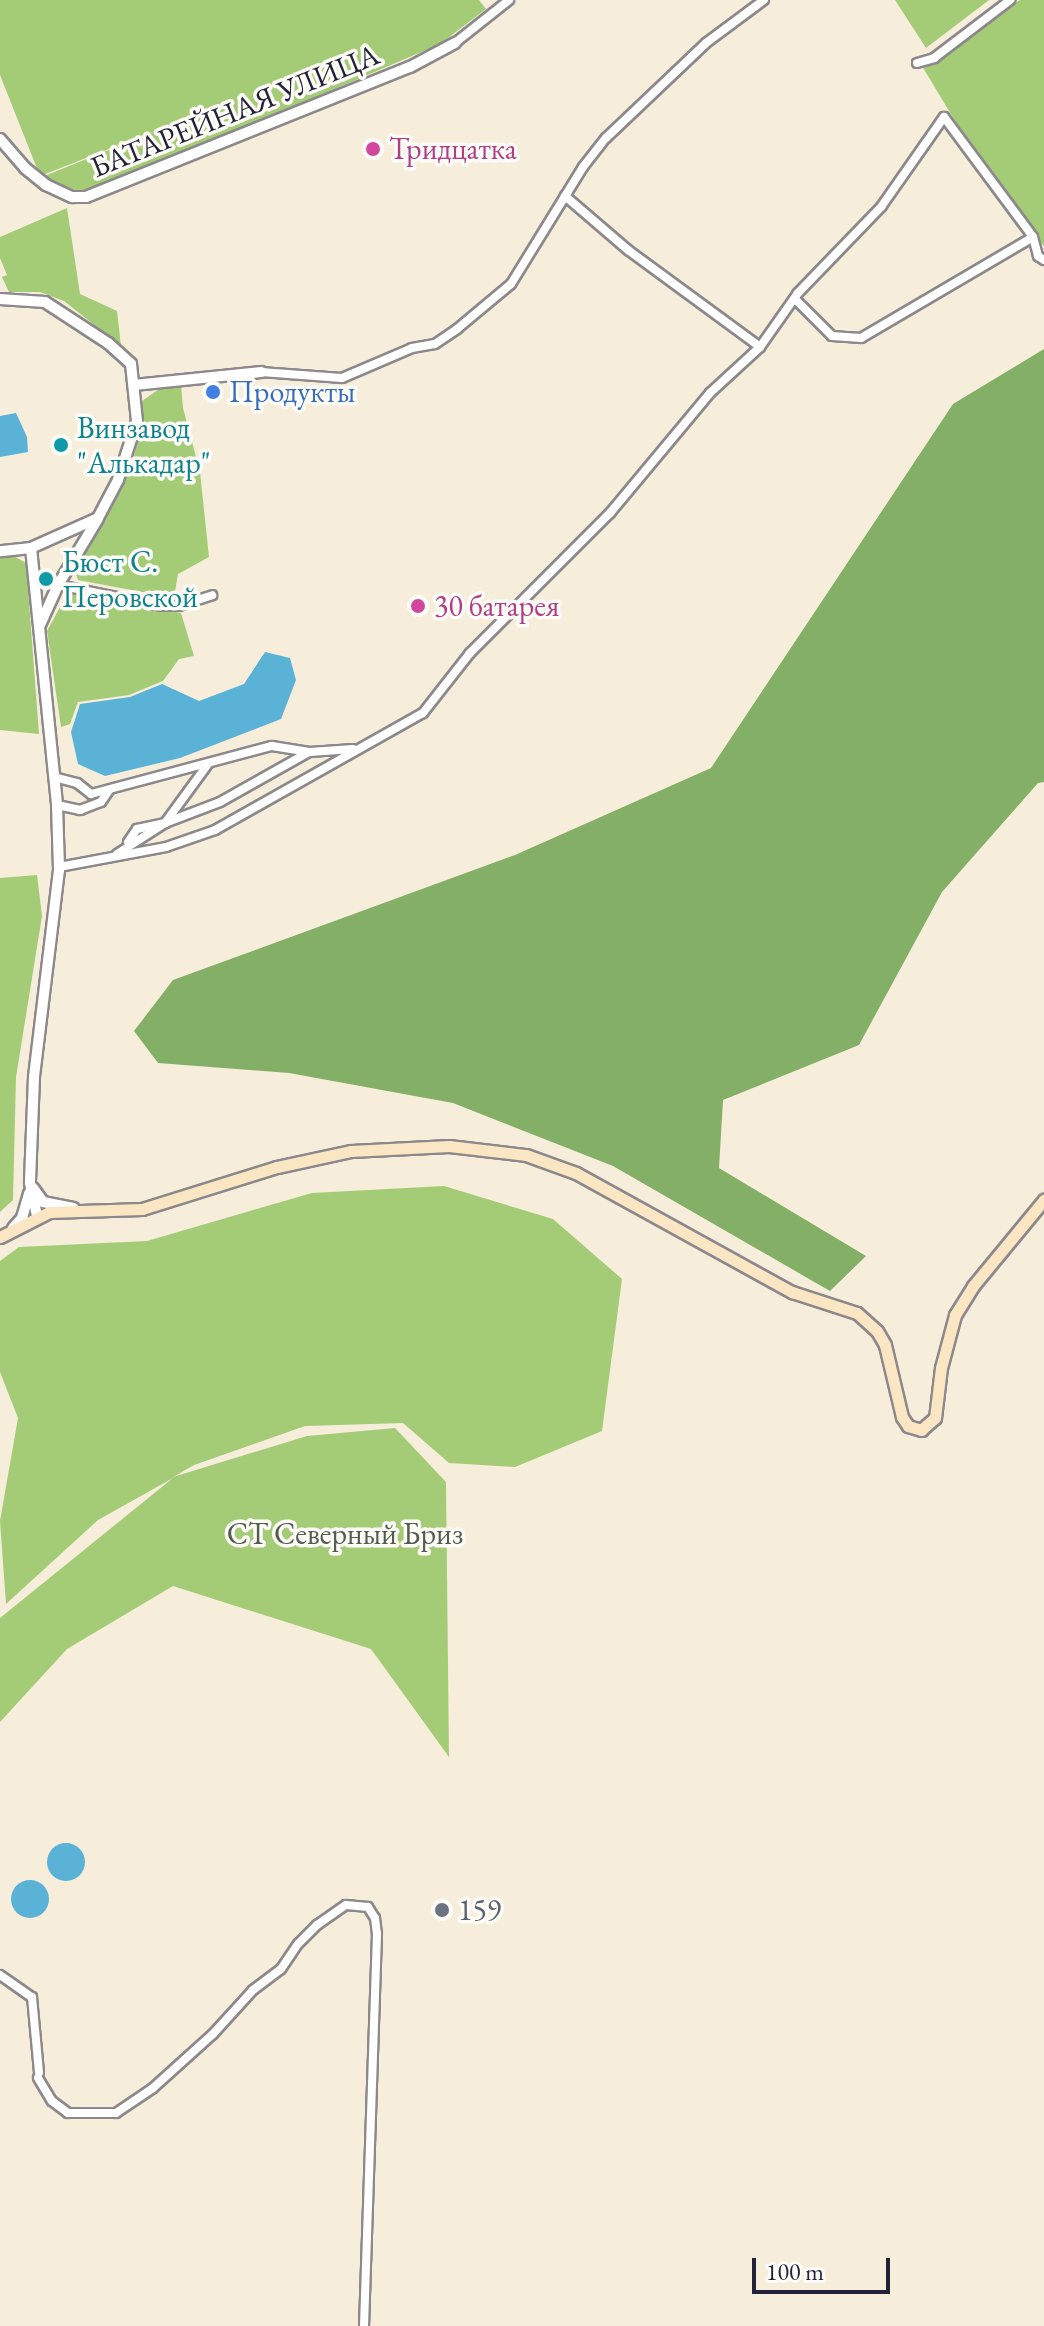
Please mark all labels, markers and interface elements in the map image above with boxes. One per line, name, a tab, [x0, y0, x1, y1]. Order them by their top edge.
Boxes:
street label: БАТАРЕЙНАЯ УЛИЦА	[85, 37, 385, 185]
place label: Тридцатка	[389, 131, 517, 167]
marker: Тридцатка	[364, 140, 382, 158]
place label: Продукты	[229, 374, 355, 410]
marker: Продукты	[204, 383, 222, 401]
place label: Винзавод "Алькадар"	[77, 410, 211, 480]
marker: Винзавод "Алькадар"	[52, 436, 70, 454]
place label: Бюст С. Перовской	[62, 544, 198, 614]
marker: Бюст С. Перовской	[37, 570, 55, 588]
place label: 30 батарея	[434, 588, 559, 624]
marker: 30 батарея	[409, 597, 427, 615]
park label: СТ Северный Бриз	[227, 1516, 463, 1552]
place label: 159	[458, 1892, 501, 1928]
marker: 159	[433, 1901, 451, 1919]
scale bar	[756, 2242, 894, 2292]
text: 100 m	[766, 2256, 824, 2287]

